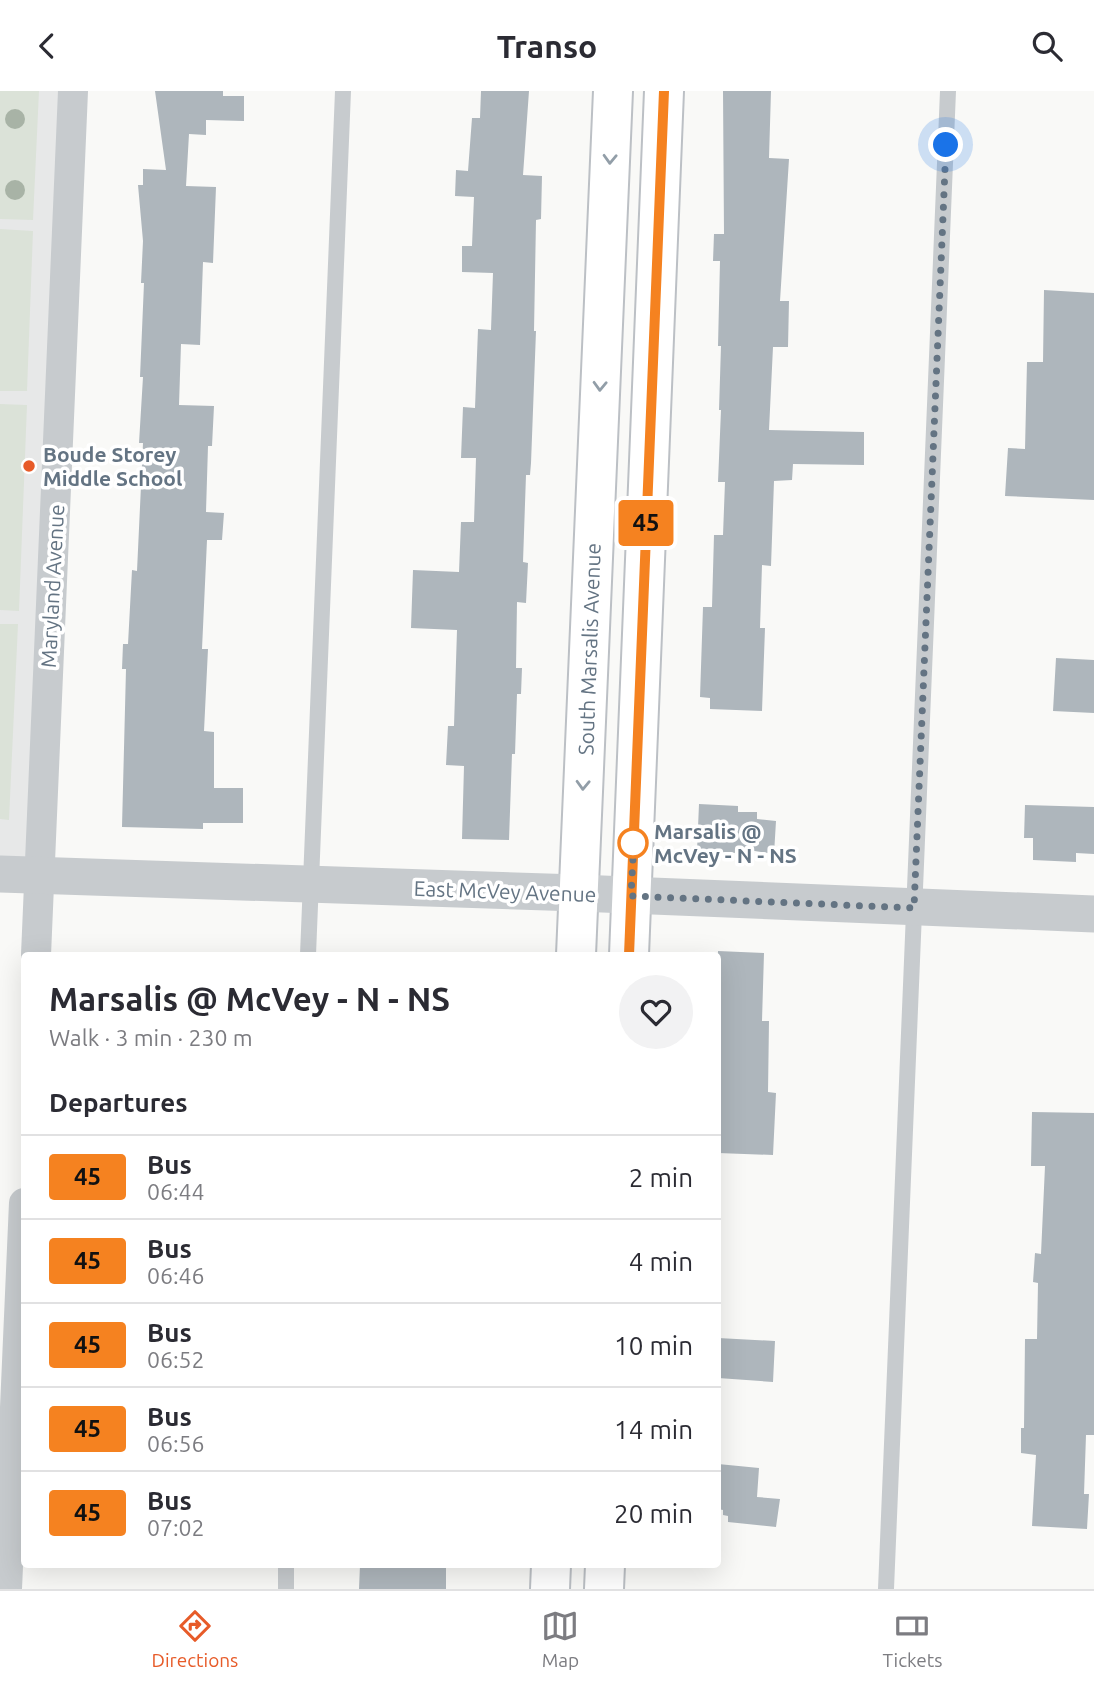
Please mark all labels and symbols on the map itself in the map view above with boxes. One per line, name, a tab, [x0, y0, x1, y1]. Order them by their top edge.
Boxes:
your location	[928, 127, 963, 162]
one-way arrow	[603, 154, 618, 165]
one-way arrow	[593, 381, 608, 392]
place label: Boude Storey Middle School	[43, 442, 182, 490]
marker: Boude Storey Middle School	[21, 458, 37, 474]
line badge: 45	[614, 500, 678, 546]
street label: Maryland Avenue	[36, 504, 68, 668]
street label: South Marsalis Avenue	[573, 542, 605, 756]
one-way arrow	[575, 780, 590, 791]
place label: Marsalis @ McVey - N - NS	[654, 819, 797, 867]
marker: Marsalis @ McVey - N - NS	[618, 828, 648, 858]
street label: East McVey Avenue	[413, 876, 597, 906]

